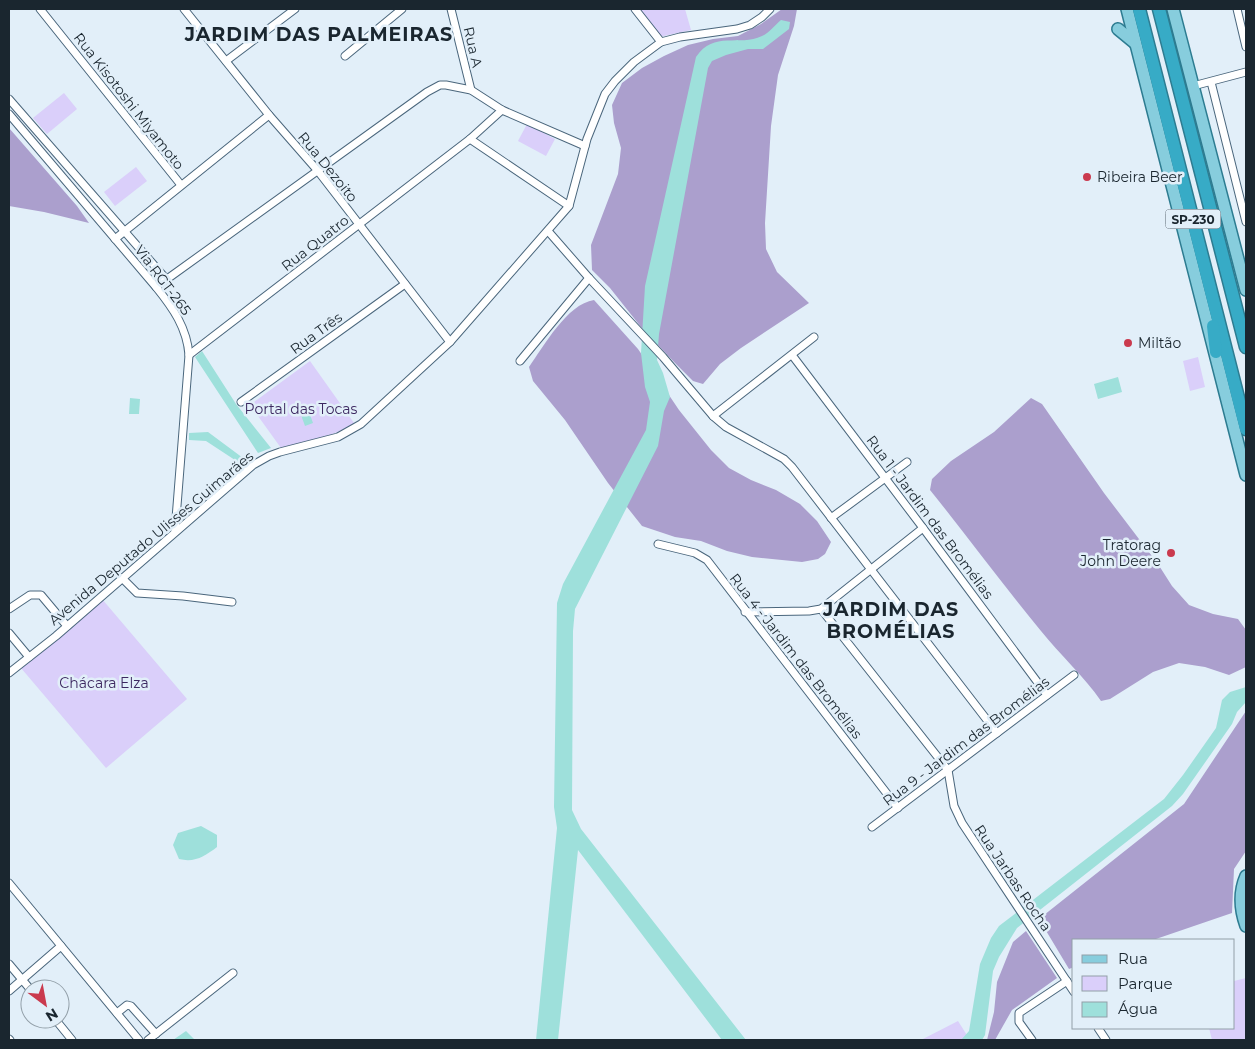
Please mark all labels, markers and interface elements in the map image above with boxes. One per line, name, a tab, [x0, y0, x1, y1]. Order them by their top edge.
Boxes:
district label: JARDIM DAS PALMEIRAS	[184, 23, 453, 46]
street label: Rua A	[460, 25, 487, 70]
street label: Rua Kisotoshi Miyamoto	[70, 29, 188, 173]
street label: Rua Dezoito	[294, 128, 362, 206]
place label: Ribeira Beer	[1097, 168, 1183, 186]
marker: Ribeira Beer	[1081, 171, 1093, 183]
road number: SP-230	[1166, 210, 1220, 228]
street label: Rua Quatro	[278, 211, 353, 275]
street label: Via RGT-265	[131, 241, 195, 319]
street label: Rua Três	[286, 308, 346, 358]
place label: Miltão	[1138, 334, 1181, 352]
marker: Miltão	[1122, 337, 1134, 349]
park label: Portal das Tocas	[245, 400, 358, 418]
street label: Rua 1 - Jardim das Bromélias	[862, 431, 998, 603]
street label: Avenida Deputado Ulisses Guimarães	[45, 447, 257, 629]
place label: Tratorag John Deere	[1079, 536, 1161, 570]
marker: Tratorag John Deere	[1165, 547, 1177, 559]
street label: Rua 4 - Jardim das Bromélias	[726, 570, 866, 742]
district label: JARDIM DAS BROMÉLIAS	[822, 598, 959, 643]
street label: Rua 9 - Jardim das Bromélias	[879, 672, 1053, 810]
park label: Chácara Elza	[59, 674, 149, 692]
street label: Rua Jarbas Rocha	[971, 821, 1055, 935]
legend	[1072, 939, 1235, 1029]
text: Rua	[1118, 949, 1148, 968]
text: Parque	[1118, 974, 1173, 993]
north arrow	[20, 979, 70, 1029]
text: Água	[1118, 999, 1158, 1018]
text: N	[42, 1004, 61, 1026]

